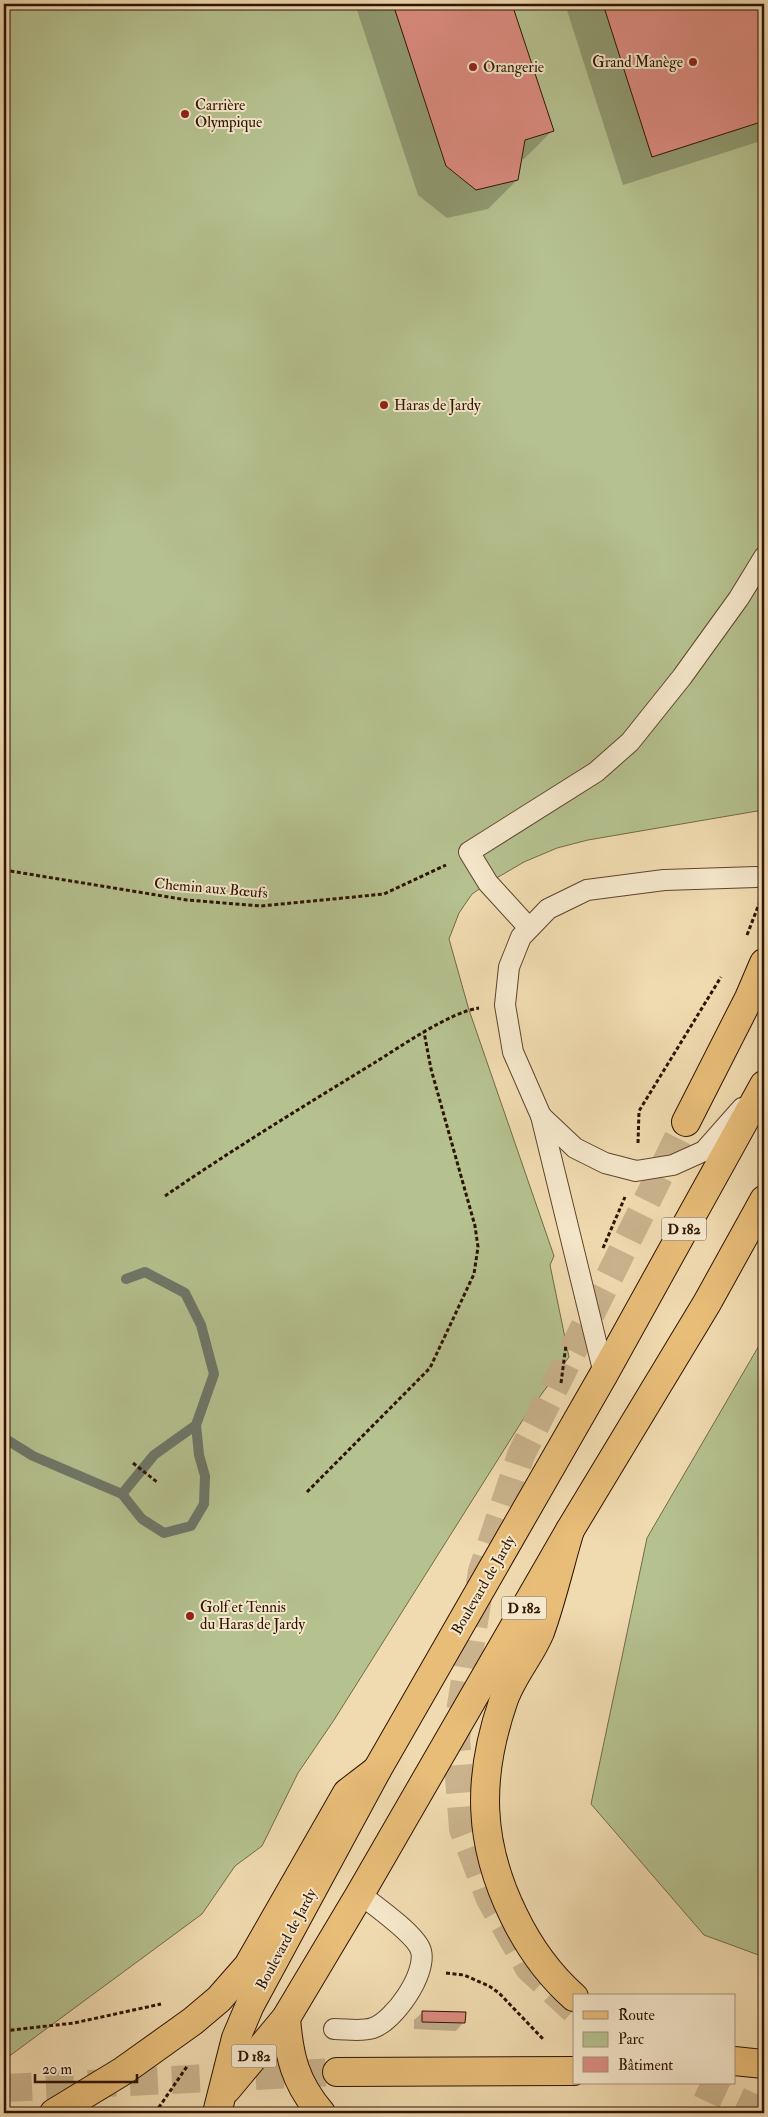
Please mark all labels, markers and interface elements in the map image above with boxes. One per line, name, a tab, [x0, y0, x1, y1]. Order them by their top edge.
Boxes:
place label: Grand Manège	[592, 53, 683, 72]
marker: Grand Manège	[687, 56, 699, 68]
place label: Orangerie	[483, 58, 544, 77]
marker: Orangerie	[467, 61, 479, 73]
place label: Carrière Olympique	[195, 96, 262, 133]
marker: Carrière Olympique	[179, 108, 191, 120]
place label: Haras de Jardy	[394, 396, 481, 416]
marker: Haras de Jardy	[378, 399, 390, 411]
street label: Chemin aux Bœufs	[153, 874, 269, 903]
road number: D 182	[662, 1218, 706, 1240]
street label: Boulevard de Jardy	[447, 1532, 521, 1639]
road number: D 182	[502, 1596, 546, 1620]
place label: Golf et Tennis du Haras de Jardy	[200, 1598, 305, 1635]
marker: Golf et Tennis du Haras de Jardy	[184, 1610, 196, 1622]
street label: Boulevard de Jardy	[252, 1885, 322, 1993]
legend	[573, 1994, 736, 2084]
text: Route	[618, 2006, 655, 2025]
text: Parc	[618, 2030, 644, 2049]
road number: D 182	[232, 2044, 276, 2068]
scale bar	[35, 2052, 138, 2084]
text: Bâtiment	[618, 2056, 673, 2075]
text: 20 m	[42, 2060, 72, 2079]

